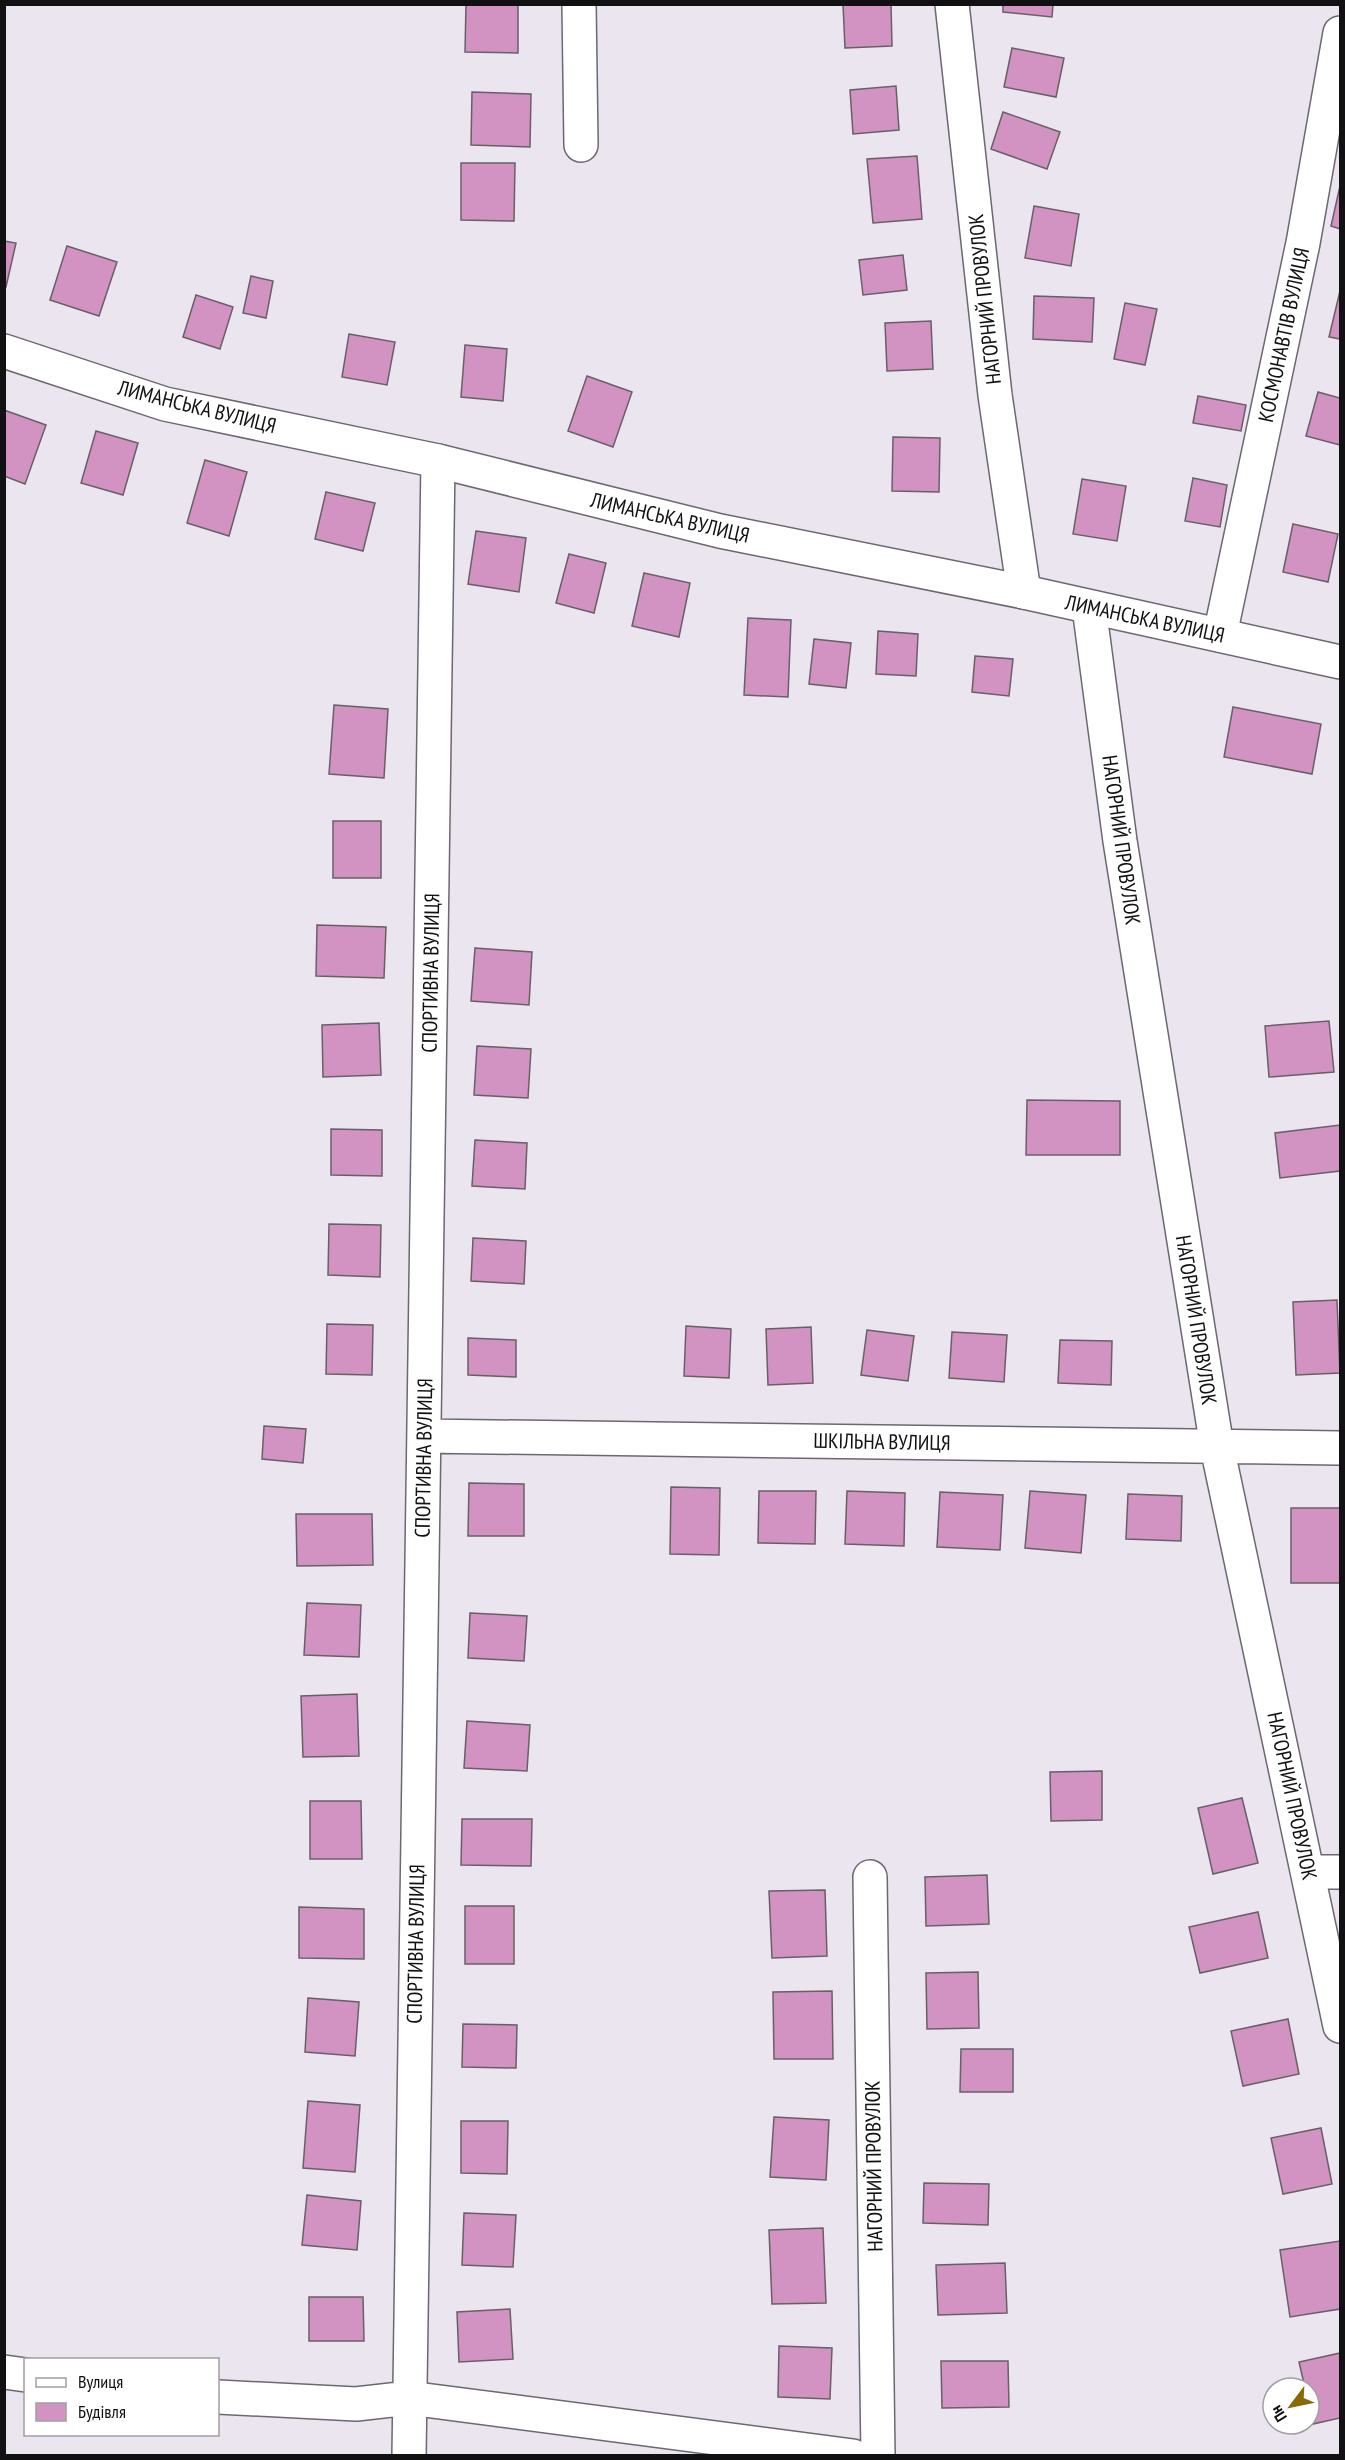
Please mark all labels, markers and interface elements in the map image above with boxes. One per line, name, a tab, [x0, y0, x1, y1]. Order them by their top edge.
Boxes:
street label: НАГОРНИЙ ПРОВУЛОК	[962, 213, 1007, 386]
street label: КОСМОНАВТІВ ВУЛИЦЯ	[1252, 245, 1315, 425]
street label: ЛИМАНСЬКА ВУЛИЦЯ	[114, 374, 279, 439]
street label: ЛИМАНСЬКА ВУЛИЦЯ	[587, 486, 752, 549]
street label: ЛИМАНСЬКА ВУЛИЦЯ	[1062, 588, 1227, 649]
street label: НАГОРНИЙ ПРОВУЛОК	[1096, 753, 1147, 927]
street label: СПОРТИВНА ВУЛИЦЯ	[416, 893, 445, 1053]
street label: НАГОРНИЙ ПРОВУЛОК	[1170, 1233, 1223, 1407]
street label: СПОРТИВНА ВУЛИЦЯ	[409, 1378, 438, 1538]
street label: ШКІЛЬНА ВУЛИЦЯ	[813, 1427, 951, 1456]
street label: НАГОРНИЙ ПРОВУЛОК	[1261, 1709, 1323, 1882]
street label: СПОРТИВНА ВУЛИЦЯ	[401, 1864, 430, 2024]
street label: НАГОРНИЙ ПРОВУЛОК	[859, 2080, 888, 2252]
legend	[24, 2358, 219, 2436]
text: Вулиця	[78, 2370, 123, 2393]
north arrow	[1261, 2376, 1321, 2436]
text: Будівля	[78, 2400, 126, 2423]
text: Пн	[1266, 2402, 1291, 2426]

